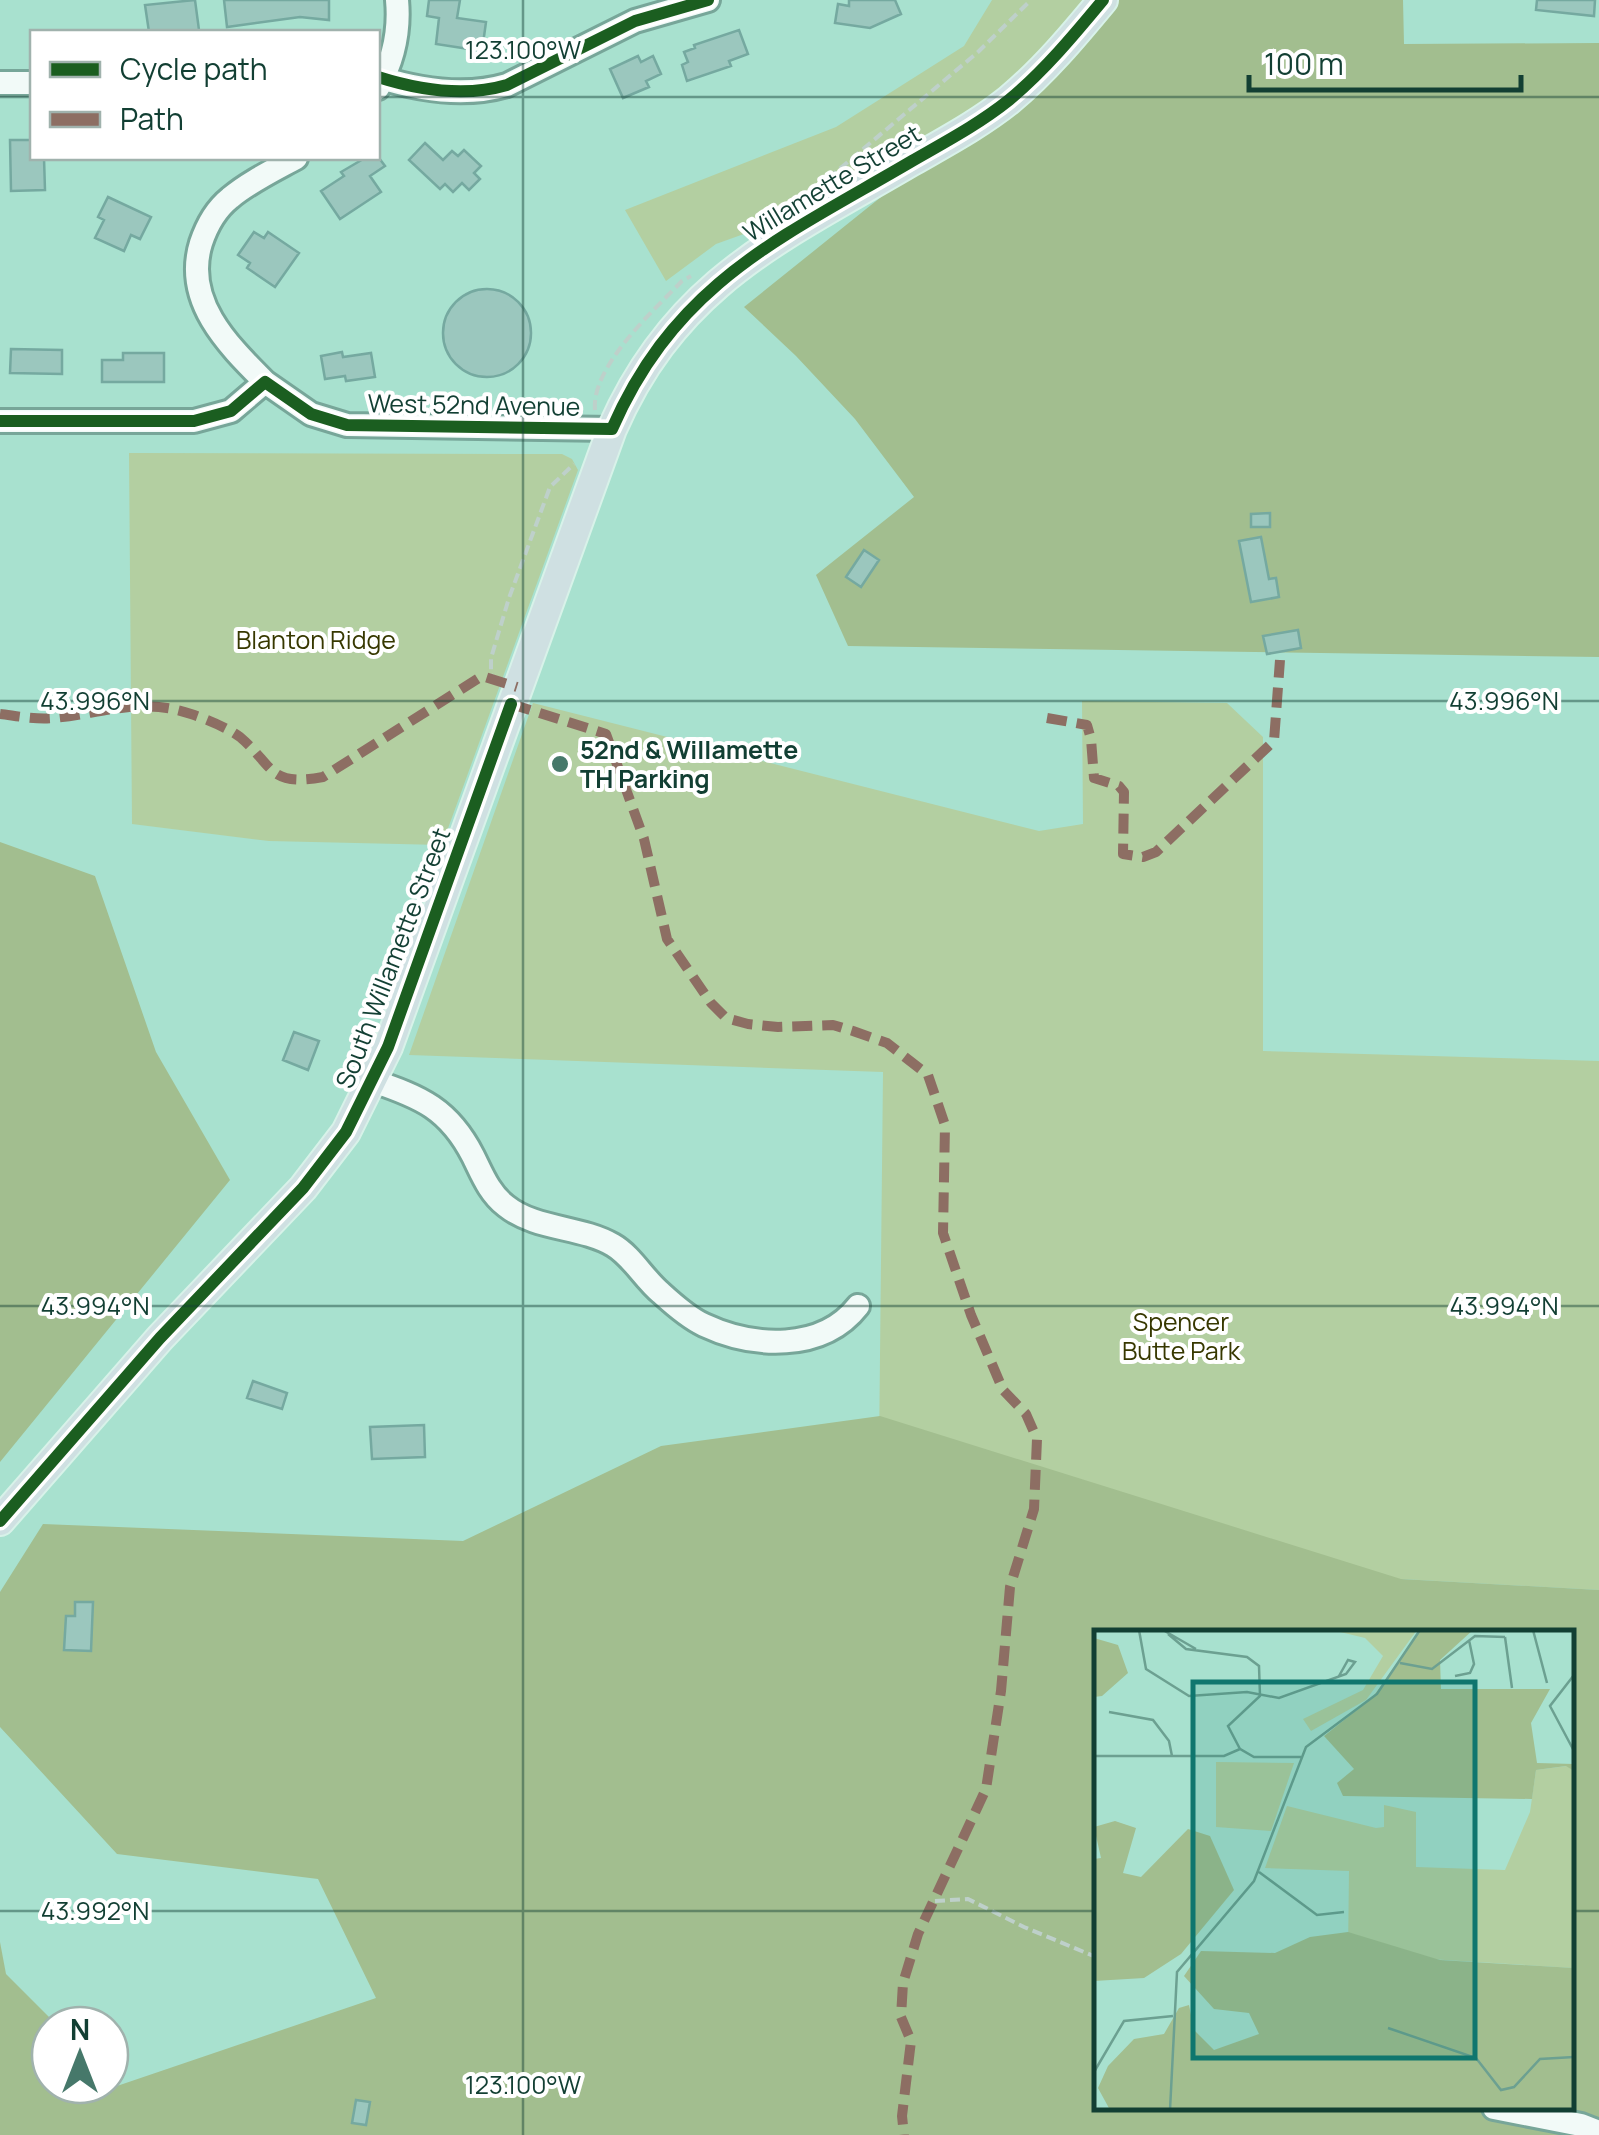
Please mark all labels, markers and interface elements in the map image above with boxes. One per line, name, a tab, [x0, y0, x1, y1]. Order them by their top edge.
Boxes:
legend	[30, 30, 380, 160]
scale bar	[1249, 30, 1522, 92]
text: 123.100°W	[465, 32, 581, 67]
text: 100 m	[1264, 43, 1344, 84]
text: Cycle path	[120, 48, 268, 89]
text: Path	[120, 98, 184, 139]
street label: Willamette Street	[736, 116, 927, 249]
street label: West 52nd Avenue	[367, 385, 581, 424]
park label: Blanton Ridge	[236, 622, 396, 657]
text: 43.996°N	[40, 683, 150, 718]
text: 43.996°N	[1449, 683, 1559, 718]
place label: 52nd & Willamette TH Parking	[580, 732, 798, 796]
marker: 52nd & Willamette TH Parking	[549, 753, 571, 775]
street label: South Willamette Street	[327, 822, 458, 1093]
text: 43.994°N	[40, 1288, 150, 1323]
text: 43.994°N	[1449, 1288, 1559, 1323]
park label: Spencer Butte Park	[1122, 1304, 1241, 1368]
inset map	[1094, 1630, 1574, 2110]
text: 43.992°N	[41, 1893, 149, 1928]
north arrow	[30, 2005, 130, 2105]
text: N	[70, 2010, 90, 2048]
text: 123.100°W	[465, 2067, 581, 2102]

